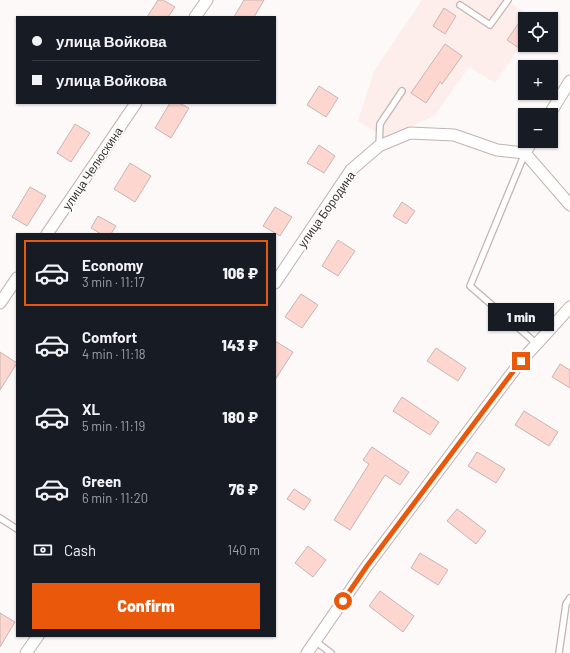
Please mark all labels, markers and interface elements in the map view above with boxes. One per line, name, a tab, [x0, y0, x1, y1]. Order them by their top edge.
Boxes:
map controls	[518, 12, 558, 148]
button: locate	[518, 12, 558, 52]
text: улица Войкова	[56, 32, 167, 50]
button: +	[518, 60, 558, 100]
text: улица Войкова	[56, 71, 167, 89]
button: −	[518, 108, 558, 148]
street label: улица Челюскина	[59, 124, 126, 213]
street label: улица Бородина	[294, 168, 359, 250]
icon: car	[34, 255, 70, 291]
text: Economy	[82, 256, 143, 274]
text: 106 ₽	[222, 264, 258, 282]
text: 3 min · 11:17	[82, 274, 145, 290]
callout: 1 min	[488, 303, 554, 331]
text: 1 min	[507, 309, 535, 325]
icon: car	[34, 327, 70, 363]
text: Comfort	[82, 328, 137, 346]
text: 143 ₽	[222, 336, 258, 354]
text: 4 min · 11:18	[82, 346, 146, 362]
route end	[512, 352, 530, 370]
icon: car	[34, 399, 70, 435]
text: XL	[82, 400, 100, 418]
text: 180 ₽	[222, 408, 258, 426]
text: 5 min · 11:19	[82, 418, 145, 434]
icon: car	[34, 471, 70, 507]
text: Green	[82, 472, 121, 490]
text: 76 ₽	[229, 480, 258, 498]
text: 6 min · 11:20	[82, 490, 148, 506]
icon: cash	[32, 539, 54, 561]
text: Cash	[64, 541, 96, 559]
text: 140 m	[228, 542, 260, 558]
button: Confirm	[32, 583, 260, 629]
route start	[334, 592, 352, 610]

